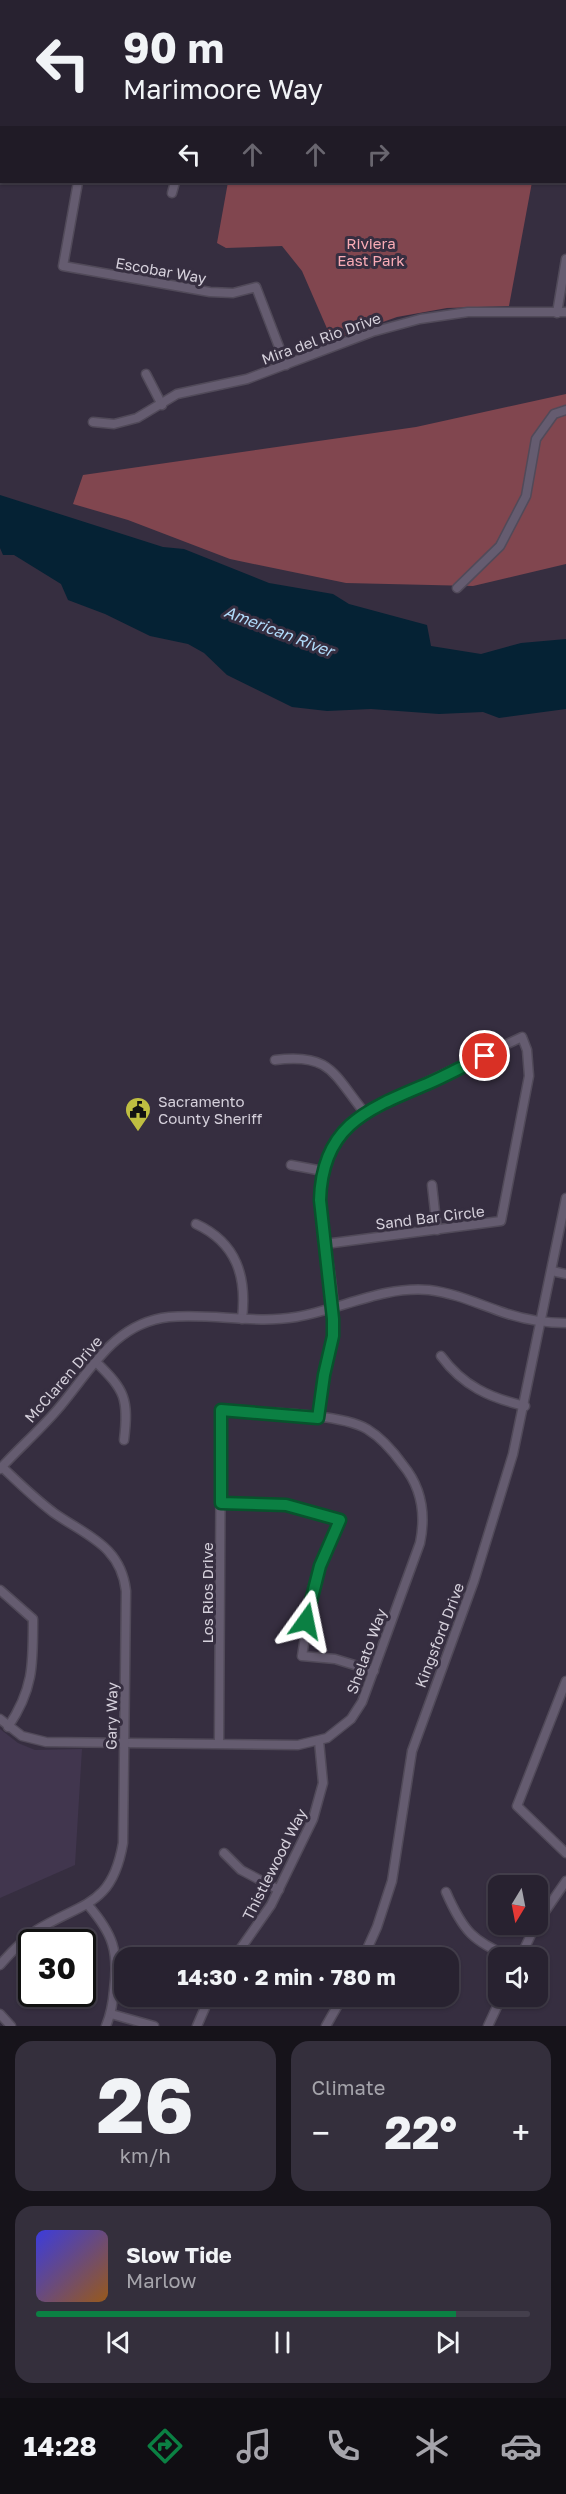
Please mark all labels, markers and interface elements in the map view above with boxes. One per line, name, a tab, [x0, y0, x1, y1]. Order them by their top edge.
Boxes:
text: 90 m	[123, 22, 224, 72]
icon: left	[24, 24, 102, 102]
text: Marimoore Way	[123, 73, 323, 105]
icon: left	[173, 138, 206, 171]
icon: ahead	[236, 138, 269, 171]
icon: ahead	[299, 138, 332, 171]
icon: right	[362, 138, 395, 171]
park label: Riviera East Park	[337, 234, 405, 269]
street label: Escobar Way	[114, 253, 208, 287]
street label: Mira del Rio Drive	[259, 308, 383, 368]
water label: American River	[221, 601, 339, 662]
pin	[459, 1030, 510, 1081]
icon: arrive	[468, 1039, 501, 1072]
place label: Sacramento County Sheriff	[158, 1092, 263, 1127]
public building icon: Sacramento County Sheriff	[123, 1095, 153, 1133]
street label: Sand Bar Circle	[374, 1201, 486, 1233]
street label: McClaren Drive	[20, 1332, 106, 1426]
street label: Los Rios Drive	[198, 1542, 216, 1644]
street label: Kingsford Drive	[411, 1580, 467, 1690]
position arrow	[274, 1589, 338, 1653]
street label: Shelato Way	[342, 1605, 390, 1696]
street label: Gary Way	[101, 1681, 121, 1750]
street label: Thistlewood Way	[238, 1805, 310, 1923]
north arrow	[488, 1875, 548, 1935]
map controls	[488, 1875, 548, 2007]
speed limit sign: 30	[18, 1929, 96, 2007]
button: sound	[488, 1947, 548, 2007]
text: 14:30 · 2 min · 780 m	[177, 1963, 396, 1990]
text: 26	[97, 2057, 194, 2150]
text: Climate	[312, 2075, 385, 2099]
text: 22°	[385, 2105, 457, 2159]
text: −	[312, 2113, 330, 2152]
text: +	[512, 2113, 530, 2152]
text: km/h	[120, 2143, 171, 2167]
text: Slow Tide	[126, 2241, 232, 2268]
text: Marlow	[126, 2268, 197, 2292]
icon: previous	[102, 2326, 135, 2359]
icon: pause	[266, 2326, 299, 2359]
icon: next	[431, 2326, 464, 2359]
icon: directions	[144, 2425, 186, 2467]
icon: music	[233, 2425, 275, 2467]
icon: phone	[322, 2425, 364, 2467]
icon: climate	[411, 2425, 453, 2467]
icon: car	[500, 2425, 542, 2467]
text: 14:28	[24, 2430, 97, 2462]

